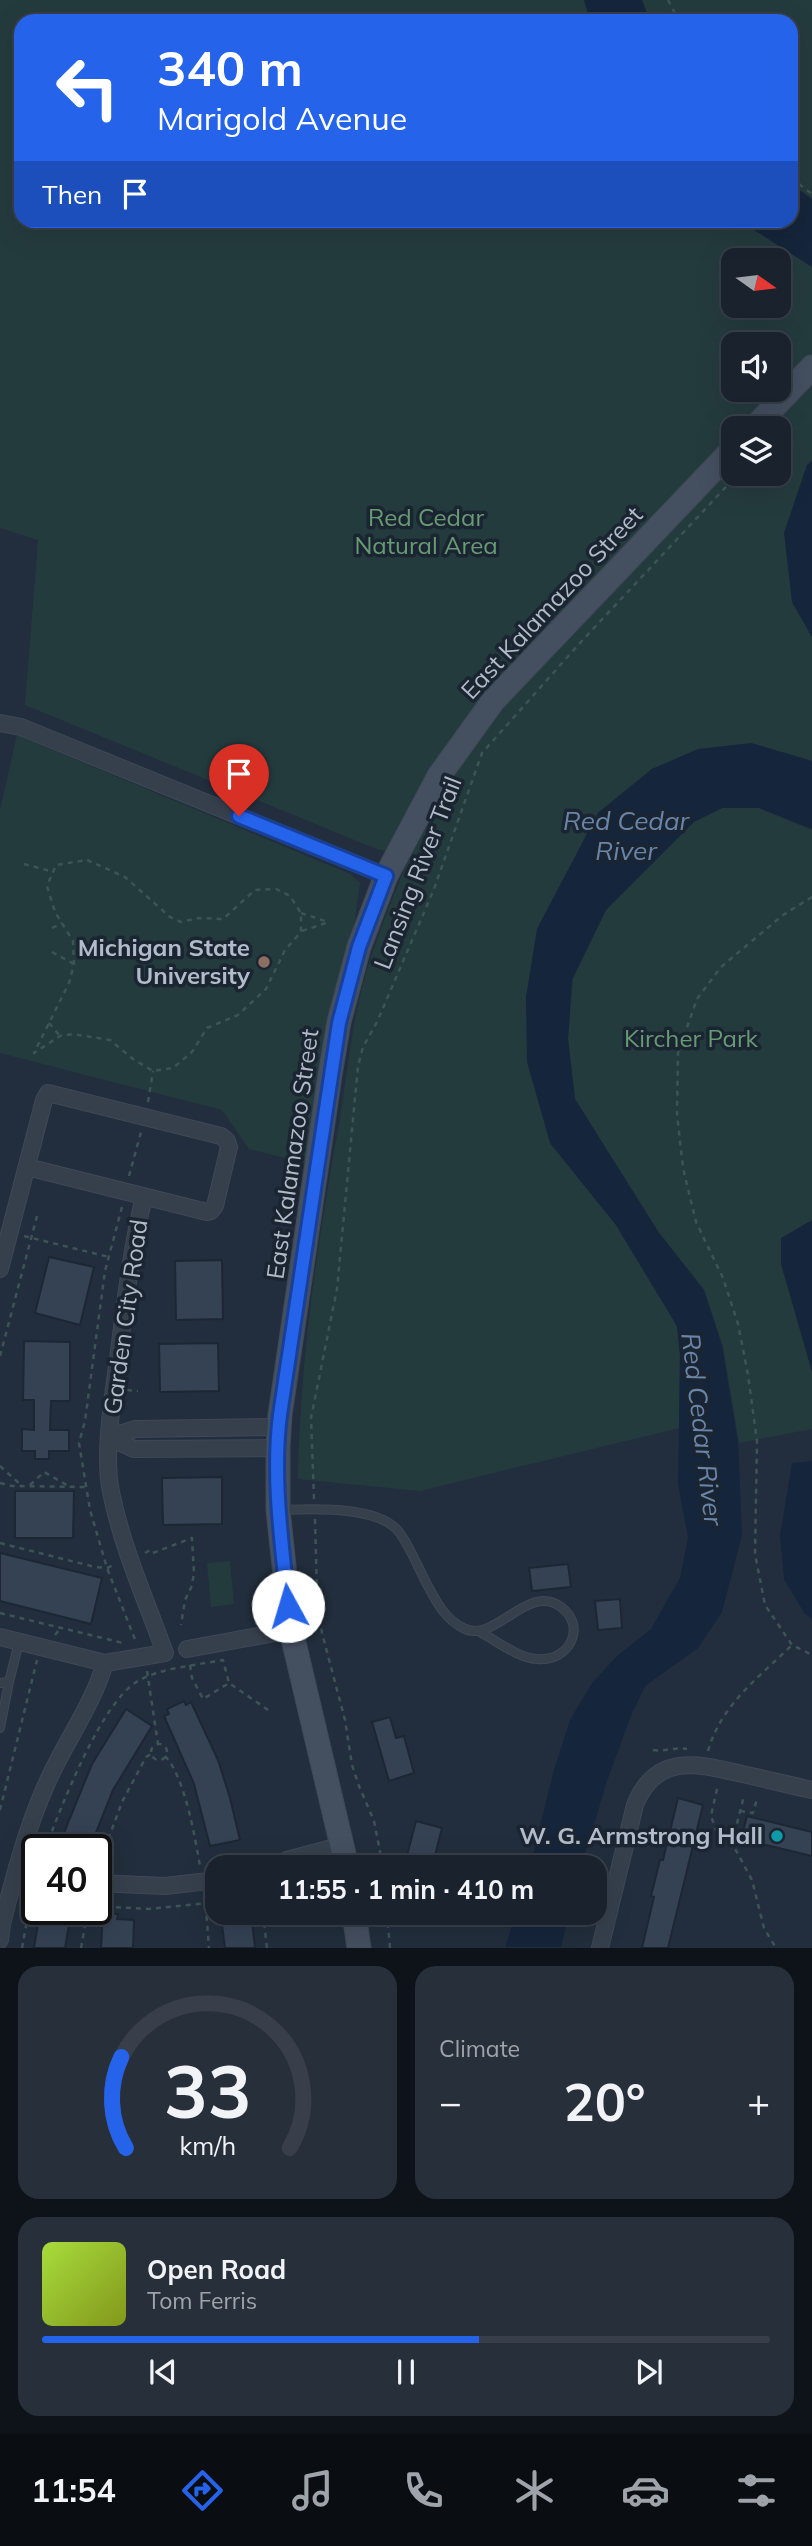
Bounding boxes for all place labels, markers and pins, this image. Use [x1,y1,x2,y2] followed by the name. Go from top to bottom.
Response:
[209,744,269,816] pin
[78,932,251,990] place label: Michigan State University
[256,954,272,970] marker: Michigan State University
[519,1820,763,1850] place label: W. G. Armstrong Hall
[769,1828,785,1844] marker: W. G. Armstrong Hall

